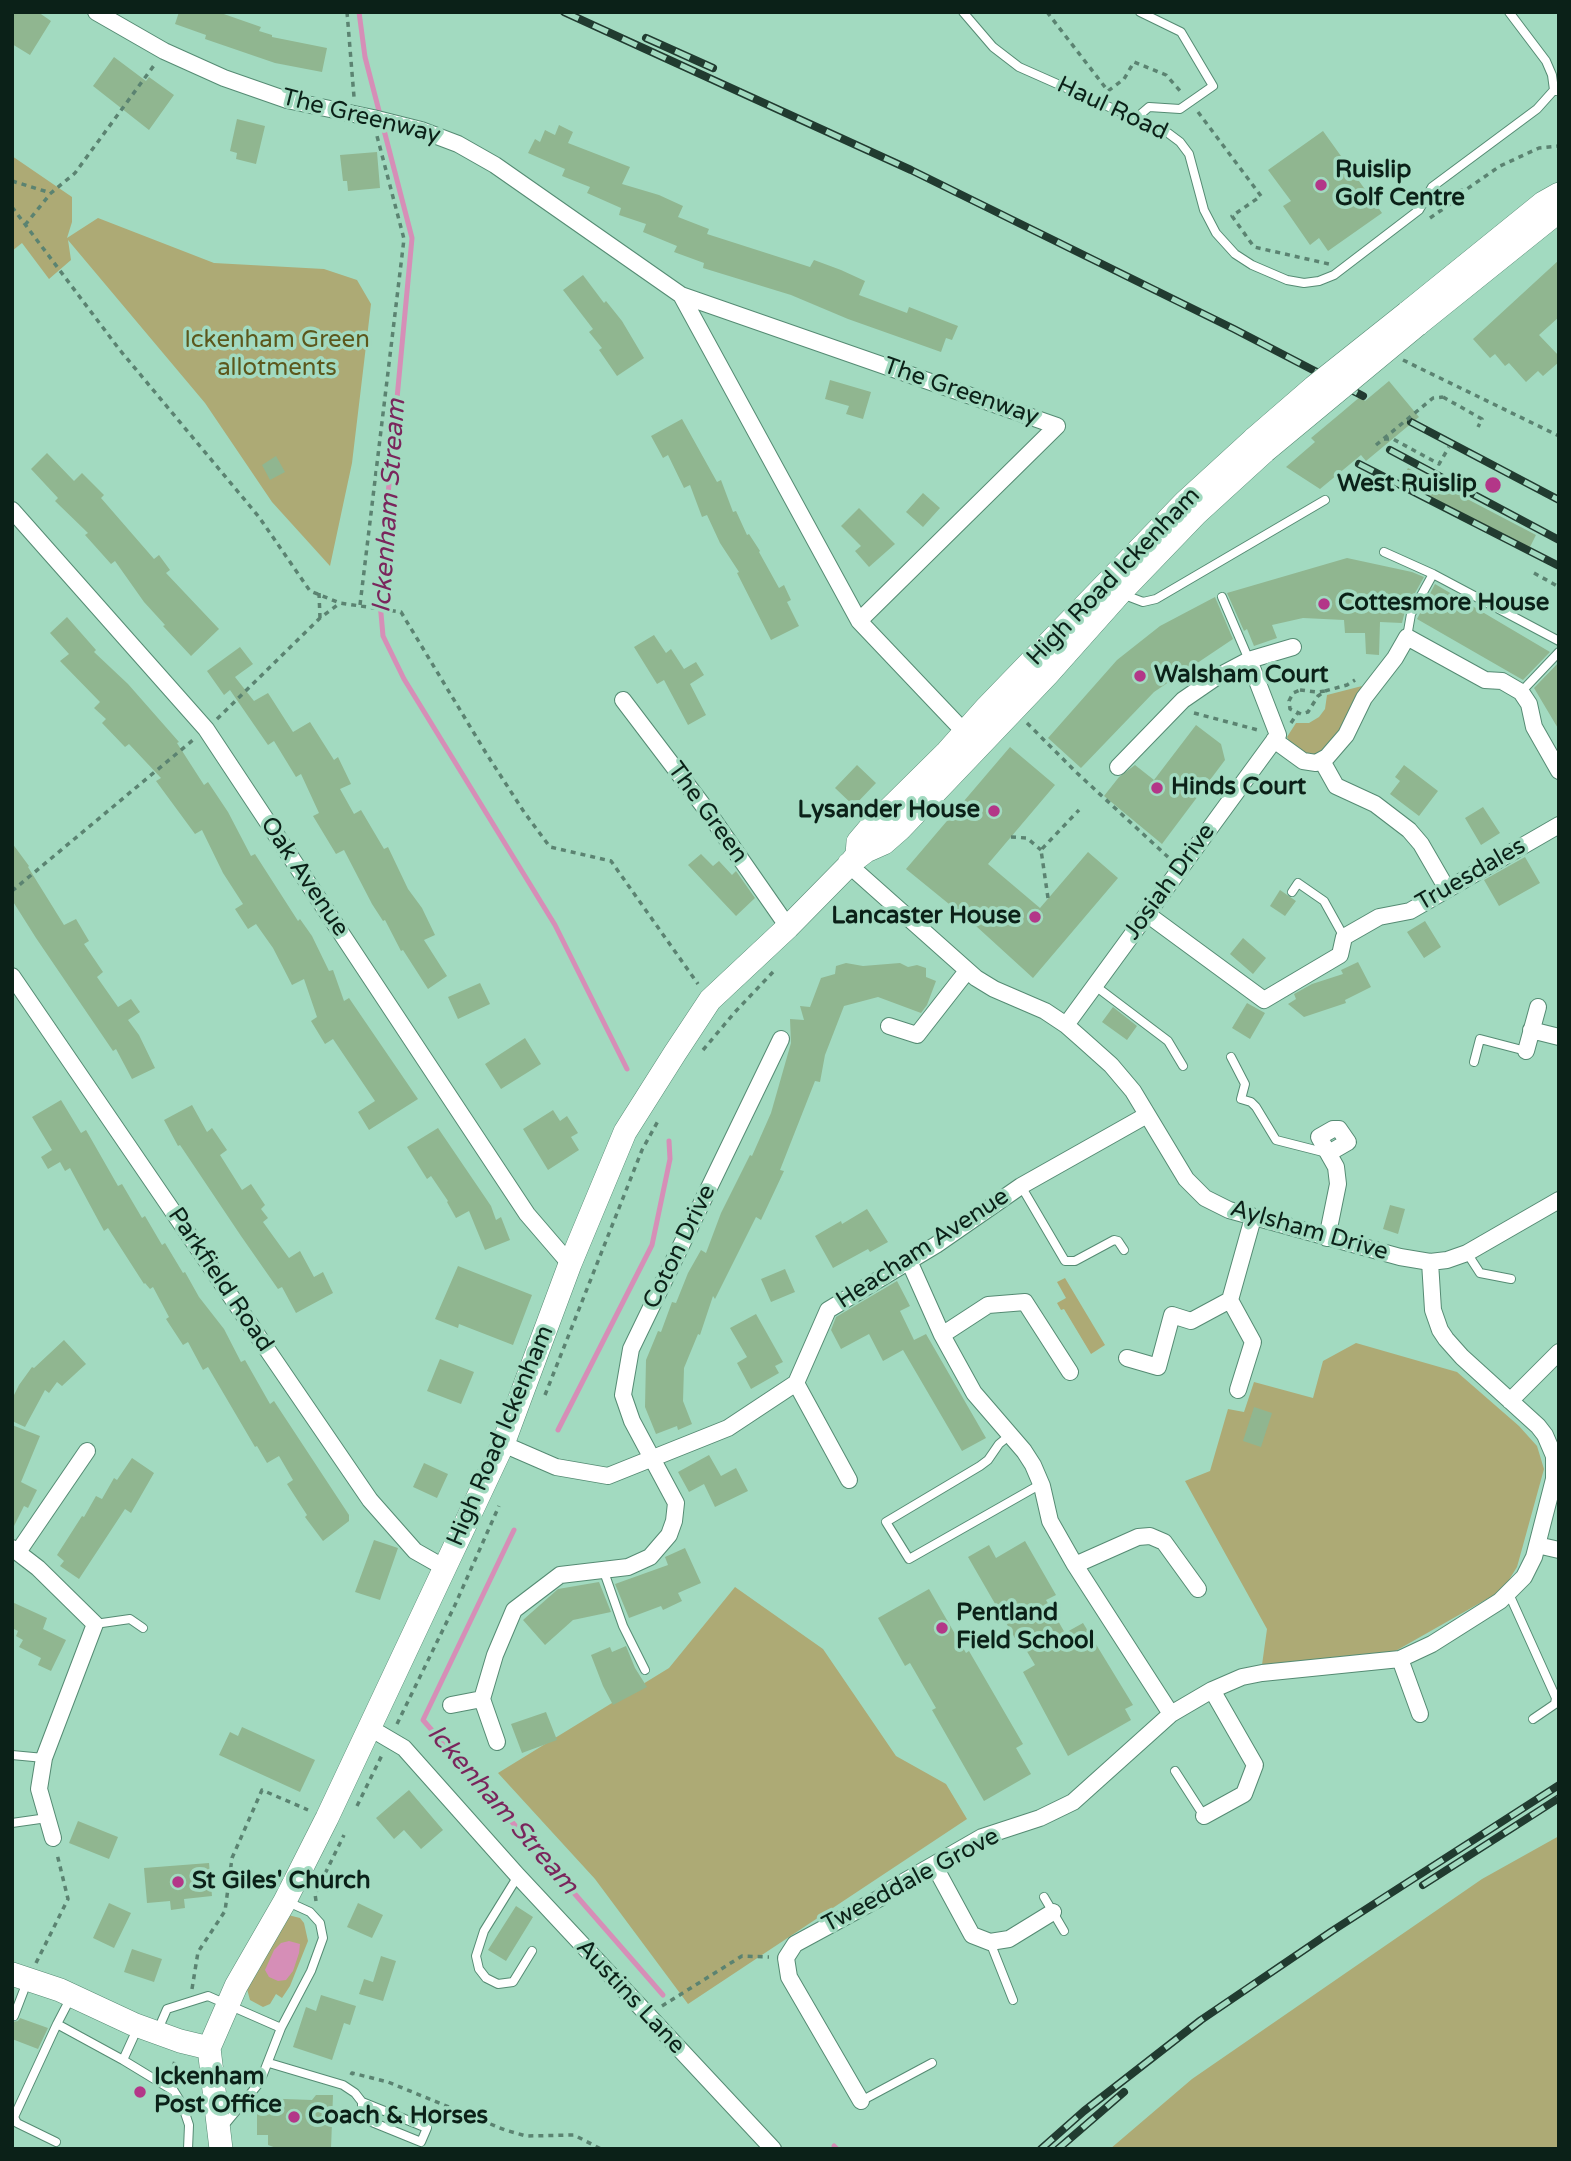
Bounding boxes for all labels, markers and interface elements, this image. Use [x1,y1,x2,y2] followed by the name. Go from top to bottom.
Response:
[1052,71,1172,147] street label: Haul Road
[279,83,443,151] street label: The Greenway
[1335,157,1465,213] place label: Ruislip Golf Centre
[1313,177,1329,193] marker: Ruislip Golf Centre
[184,327,370,383] park label: Ickenham Green allotments
[879,352,1043,432] street label: The Greenway
[367,398,413,614] water label: Ickenham Stream
[1337,471,1477,499] place label: West Ruislip
[1483,475,1503,495] marker: West Ruislip
[1021,482,1207,672] street label: High Road Ickenham
[1338,590,1549,618] place label: Cottesmore House
[1316,596,1332,612] marker: Cottesmore House
[1154,662,1329,690] place label: Walsham Court
[1132,668,1148,684] marker: Walsham Court
[661,757,753,869] street label: The Green
[1171,774,1306,802] place label: Hinds Court
[1149,780,1165,796] marker: Hinds Court
[797,797,980,825] place label: Lysander House
[986,803,1002,819] marker: Lysander House
[253,812,355,942] street label: Oak Avenue
[1118,818,1222,946] street label: Josiah Drive
[1411,832,1531,918] street label: Truesdales
[831,903,1021,931] place label: Lancaster House
[1027,909,1043,925] marker: Lancaster House
[638,1180,722,1314] street label: Coton Drive
[831,1182,1015,1316] street label: Heacham Avenue
[1227,1195,1391,1267] street label: Aylsham Drive
[161,1202,279,1358] street label: Parkfield Road
[441,1321,561,1551] street label: High Road Ickenham
[956,1600,1095,1656] place label: Pentland Field School
[934,1620,950,1636] marker: Pentland Field School
[420,1719,584,1901] water label: Ickenham Stream
[818,1822,1004,1940] street label: Tweeddale Grove
[192,1868,371,1896] place label: St Giles' Church
[170,1874,186,1890] marker: St Giles' Church
[569,1934,691,2060] street label: Austins Lane
[154,2064,282,2120] place label: Ickenham Post Office
[132,2084,148,2100] marker: Ickenham Post Office
[308,2103,488,2131] place label: Coach & Horses
[286,2109,302,2125] marker: Coach & Horses

